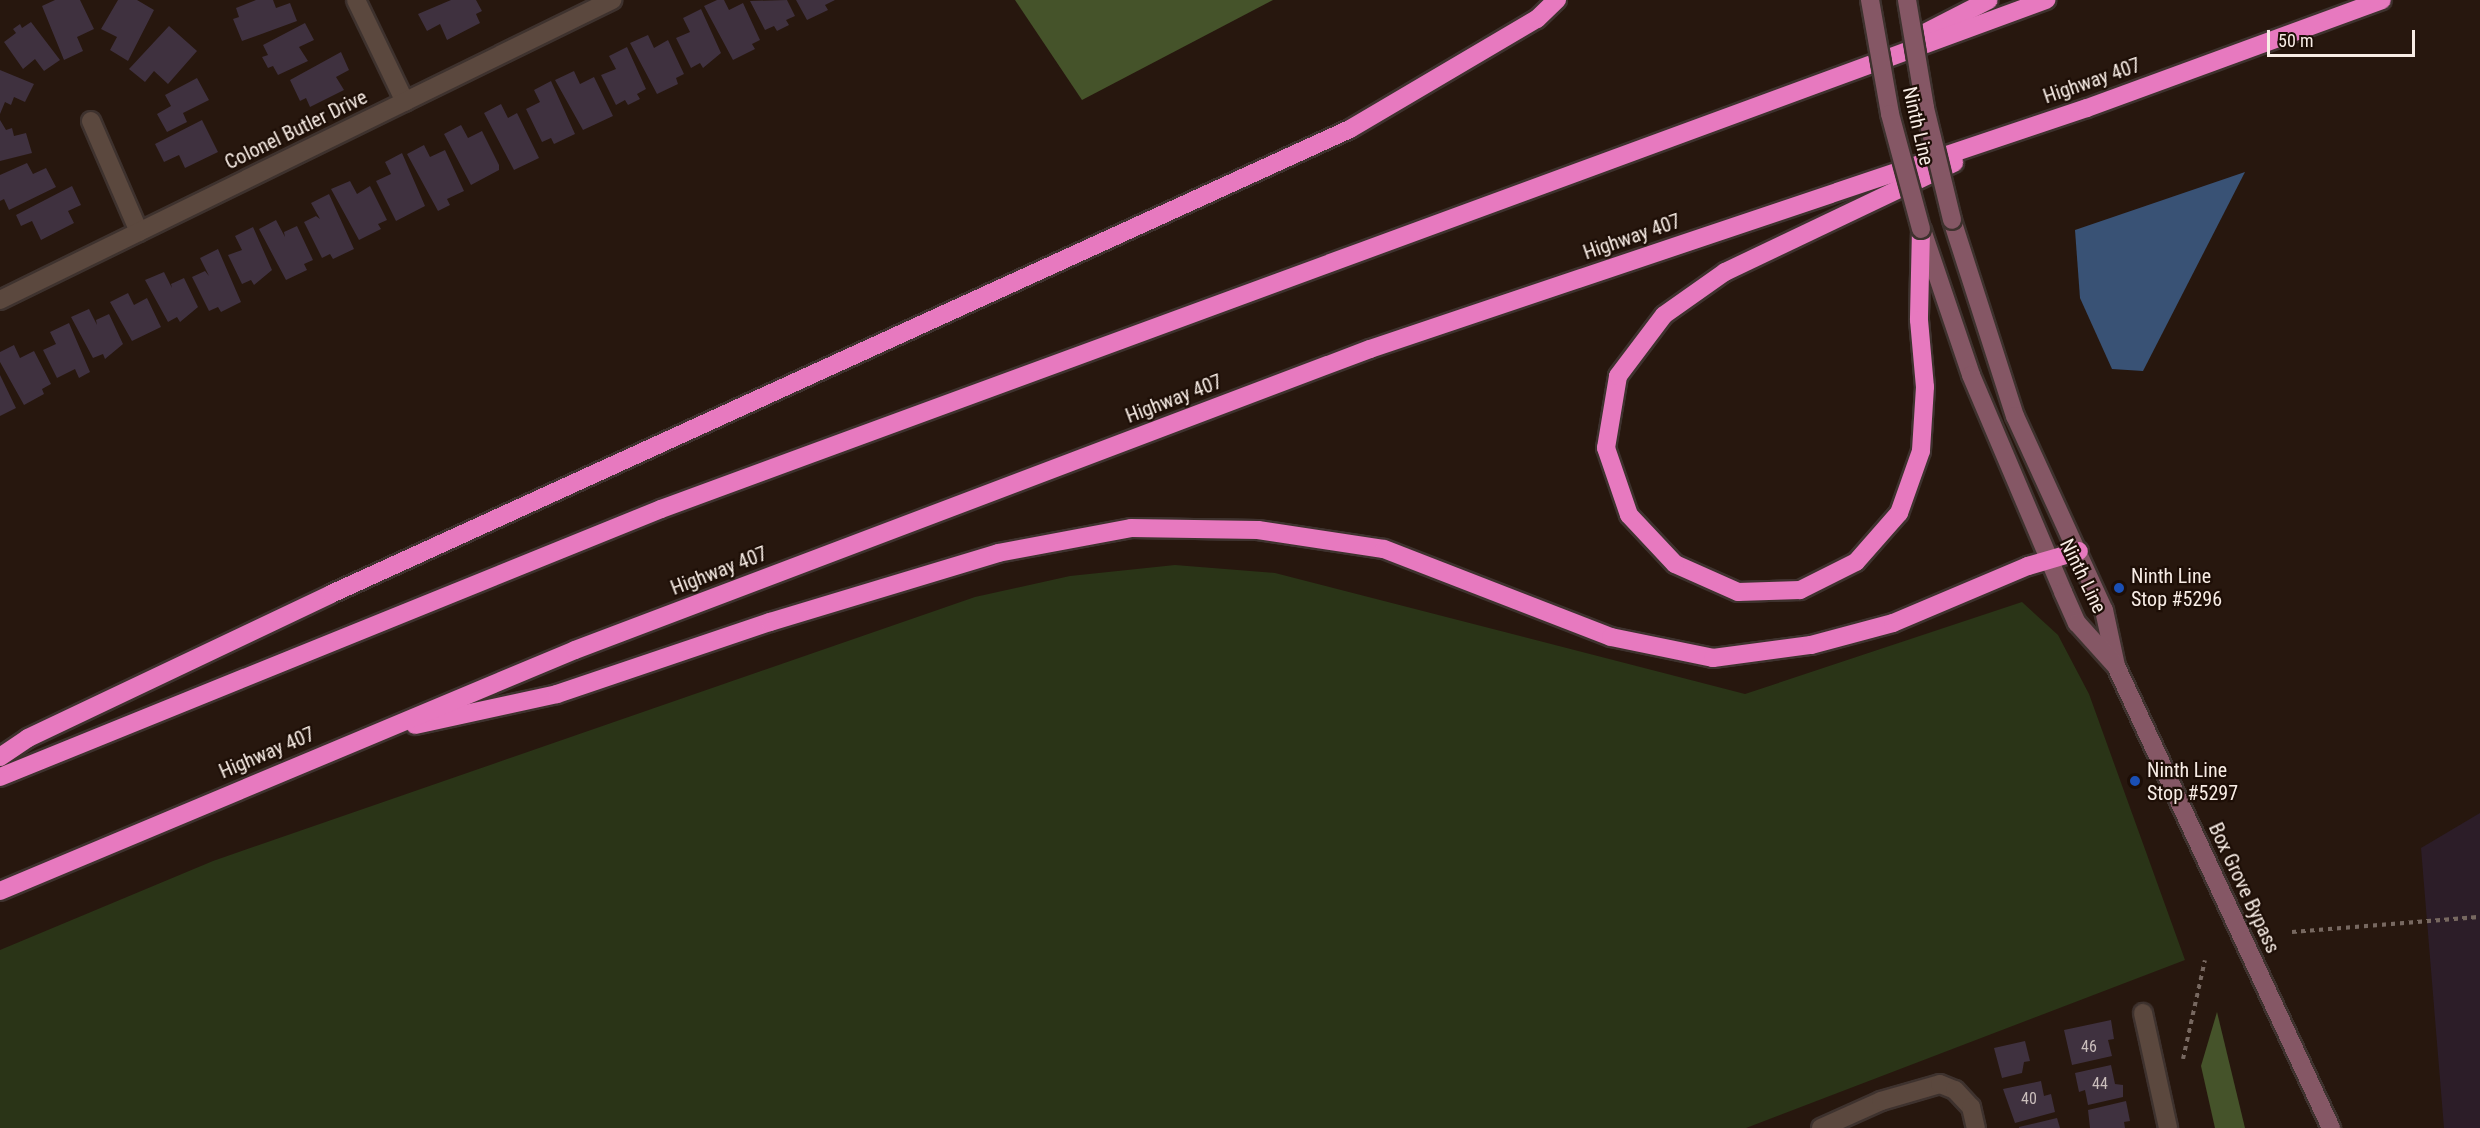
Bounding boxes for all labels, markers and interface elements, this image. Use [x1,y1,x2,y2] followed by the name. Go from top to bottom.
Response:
[2270,18,2418,56] scale bar
[2278,30,2313,51] text: 50 m
[2040,53,2144,109] street label: Highway 407
[1897,84,1939,168] street label: Ninth Line
[221,85,371,175] street label: Colonel Butler Drive
[1580,209,1684,265] street label: Highway 407
[1122,370,1226,428] street label: Highway 407
[2055,535,2111,617] street label: Ninth Line
[667,542,771,600] street label: Highway 407
[2131,564,2222,611] place label: Ninth Line Stop #5296
[2112,581,2126,595] marker: Ninth Line Stop #5296
[216,722,318,784] street label: Highway 407
[2147,758,2238,805] place label: Ninth Line Stop #5297
[2128,774,2142,788] marker: Ninth Line Stop #5297
[2203,819,2285,957] street label: Box Grove Bypass
[2081,1037,2097,1057] house number: 46
[2092,1074,2108,1094] house number: 44
[2021,1089,2037,1109] house number: 40

